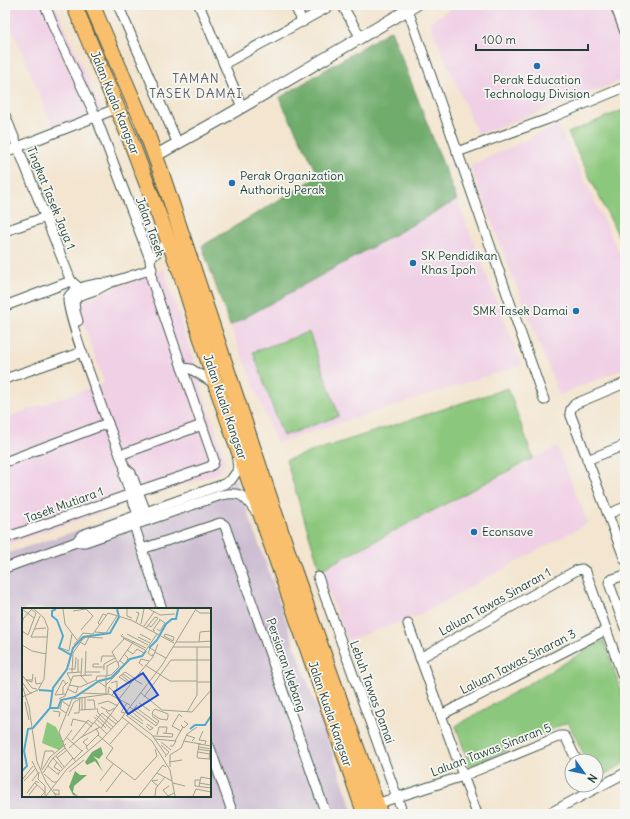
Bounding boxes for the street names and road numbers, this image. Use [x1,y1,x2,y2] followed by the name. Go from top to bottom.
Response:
[88,49,143,157] street label: Jalan Kuala Kangsar
[24,144,79,252] street label: Tingkat Tasek Jaya 1
[133,195,168,259] street label: Jalan Tasek
[200,352,251,462] street label: Jalan Kuala Kangsar
[22,483,105,526] street label: Tasek Mutiara 1
[436,564,553,639] street label: Laluan Tawas Sinaran 1
[263,616,310,714] street label: Persiaran Klebang
[457,626,578,697] street label: Laluan Tawas Sinaran 3
[347,638,398,745] street label: Lebuh Tawas Damai
[305,659,356,769] street label: Jalan Kuala Kangsar
[428,720,553,779] street label: Laluan Tawas Sinaran 5

